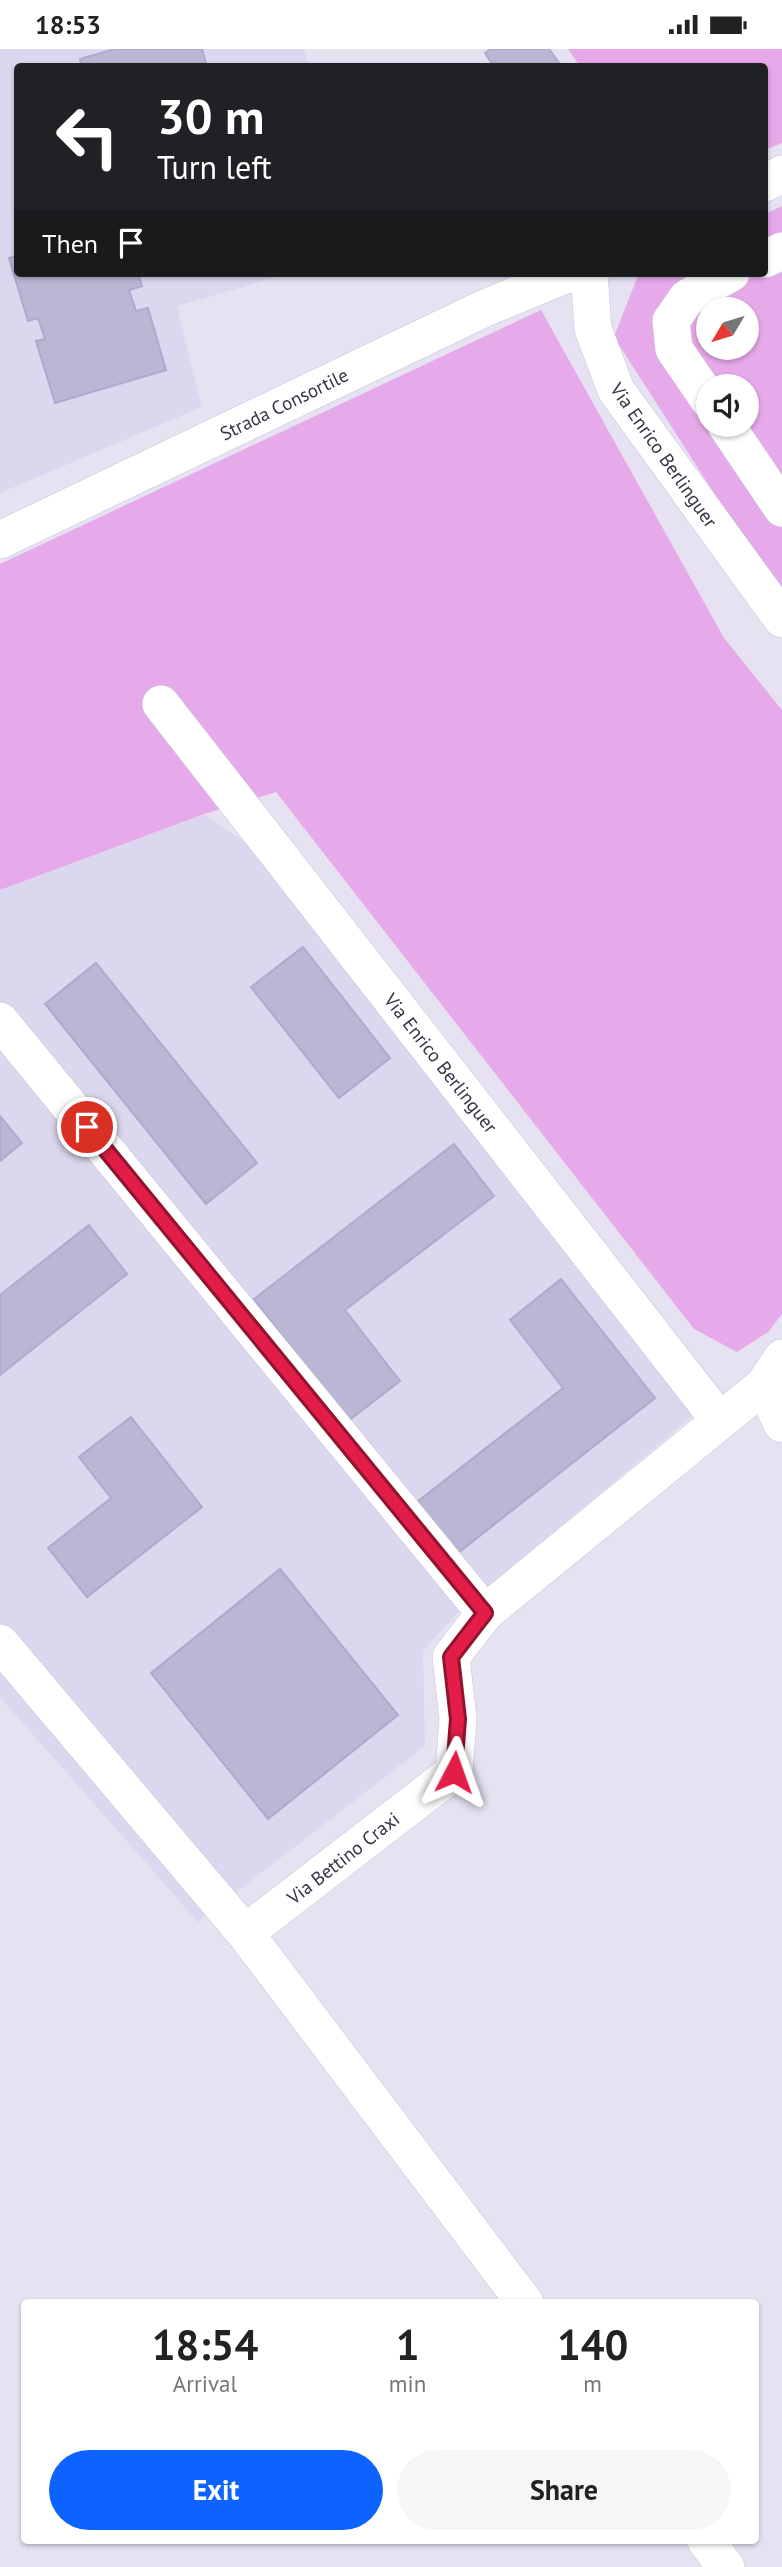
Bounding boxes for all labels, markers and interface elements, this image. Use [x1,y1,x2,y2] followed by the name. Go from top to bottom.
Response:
[35,8,101,41] text: 18:53
[157,84,264,148] text: 30 m
[42,91,133,182] icon: left
[157,146,272,188] text: Turn left
[112,224,150,262] icon: arrive
[42,227,98,260] text: Then
[696,297,760,361] north arrow
[696,297,759,437] map controls
[216,363,352,445] street label: Strada Consortile
[696,374,759,437] button: sound
[605,377,723,532] street label: Via Enrico Berlinguer
[378,988,503,1138] street label: Via Enrico Berlinguer
[57,1097,117,1157] pin
[68,1108,106,1146] icon: arrive
[417,1735,491,1809] position arrow
[281,1807,404,1910] street label: Via Bettino Craxi
[152,2317,258,2372] text: 18:54
[396,2317,419,2372] text: 1
[557,2317,628,2372] text: 140
[173,2369,237,2398] text: Arrival
[389,2369,426,2398] text: min
[583,2369,602,2398] text: m
[49,2450,383,2530] button: Exit
[397,2450,731,2530] button: Share

